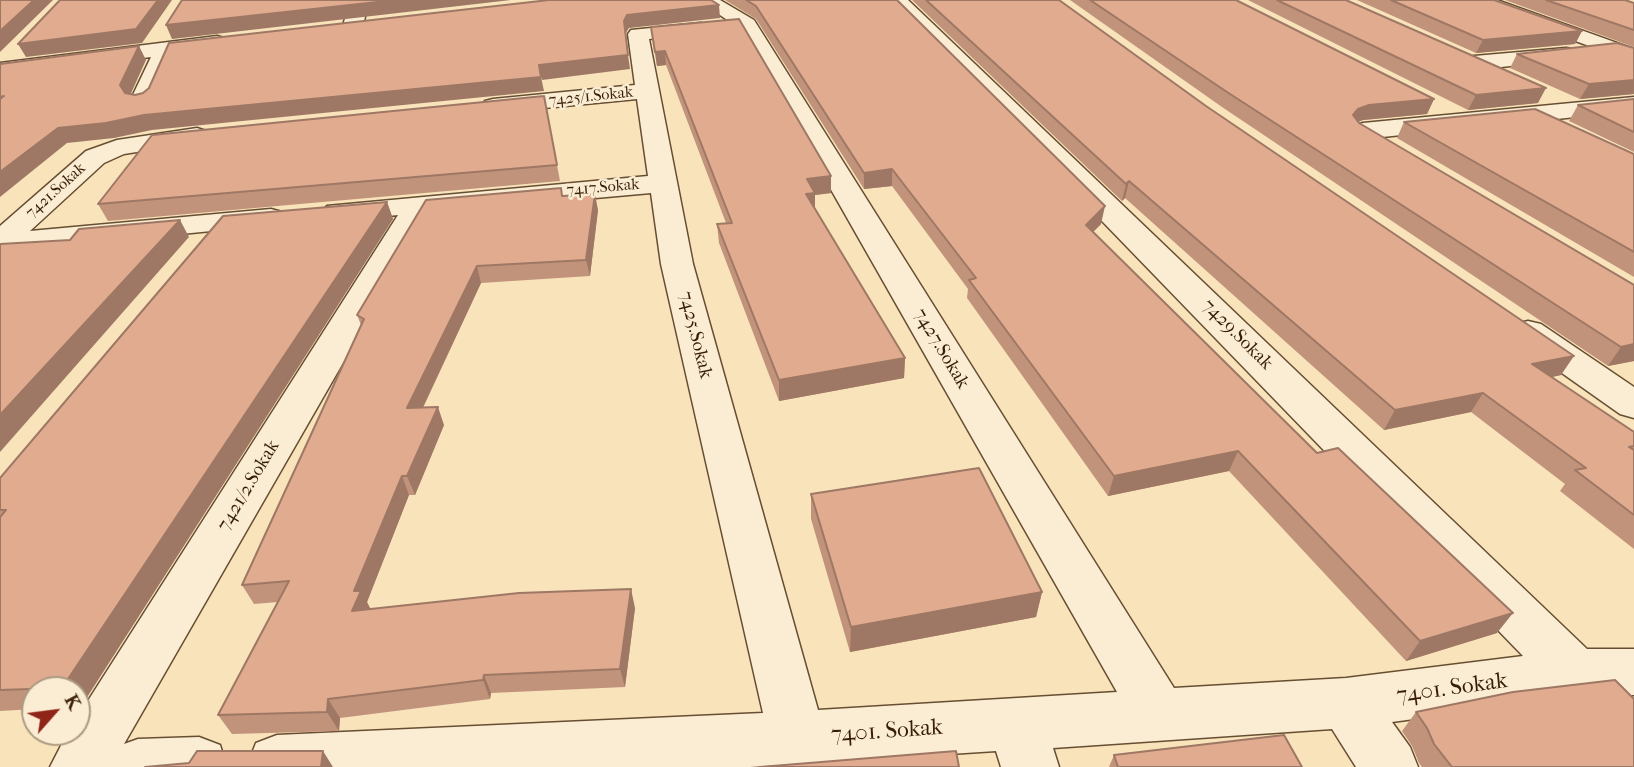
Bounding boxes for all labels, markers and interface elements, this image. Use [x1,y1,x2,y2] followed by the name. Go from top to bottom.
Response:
[548,83,634,111] street label: 7425/1.Sokak
[22,159,90,223] street label: 7421.Sokak
[566,175,640,201] street label: 7417.Sokak
[673,289,717,381] street label: 7425.Sokak
[1197,295,1277,375] street label: 7429.Sokak
[908,305,974,393] street label: 7427.Sokak
[213,436,285,536] street label: 7421/2.Sokak
[1395,668,1509,710] street label: 7401. Sokak
[21,676,91,746] north arrow
[60,691,86,713] text: K
[830,714,944,750] street label: 7401. Sokak

